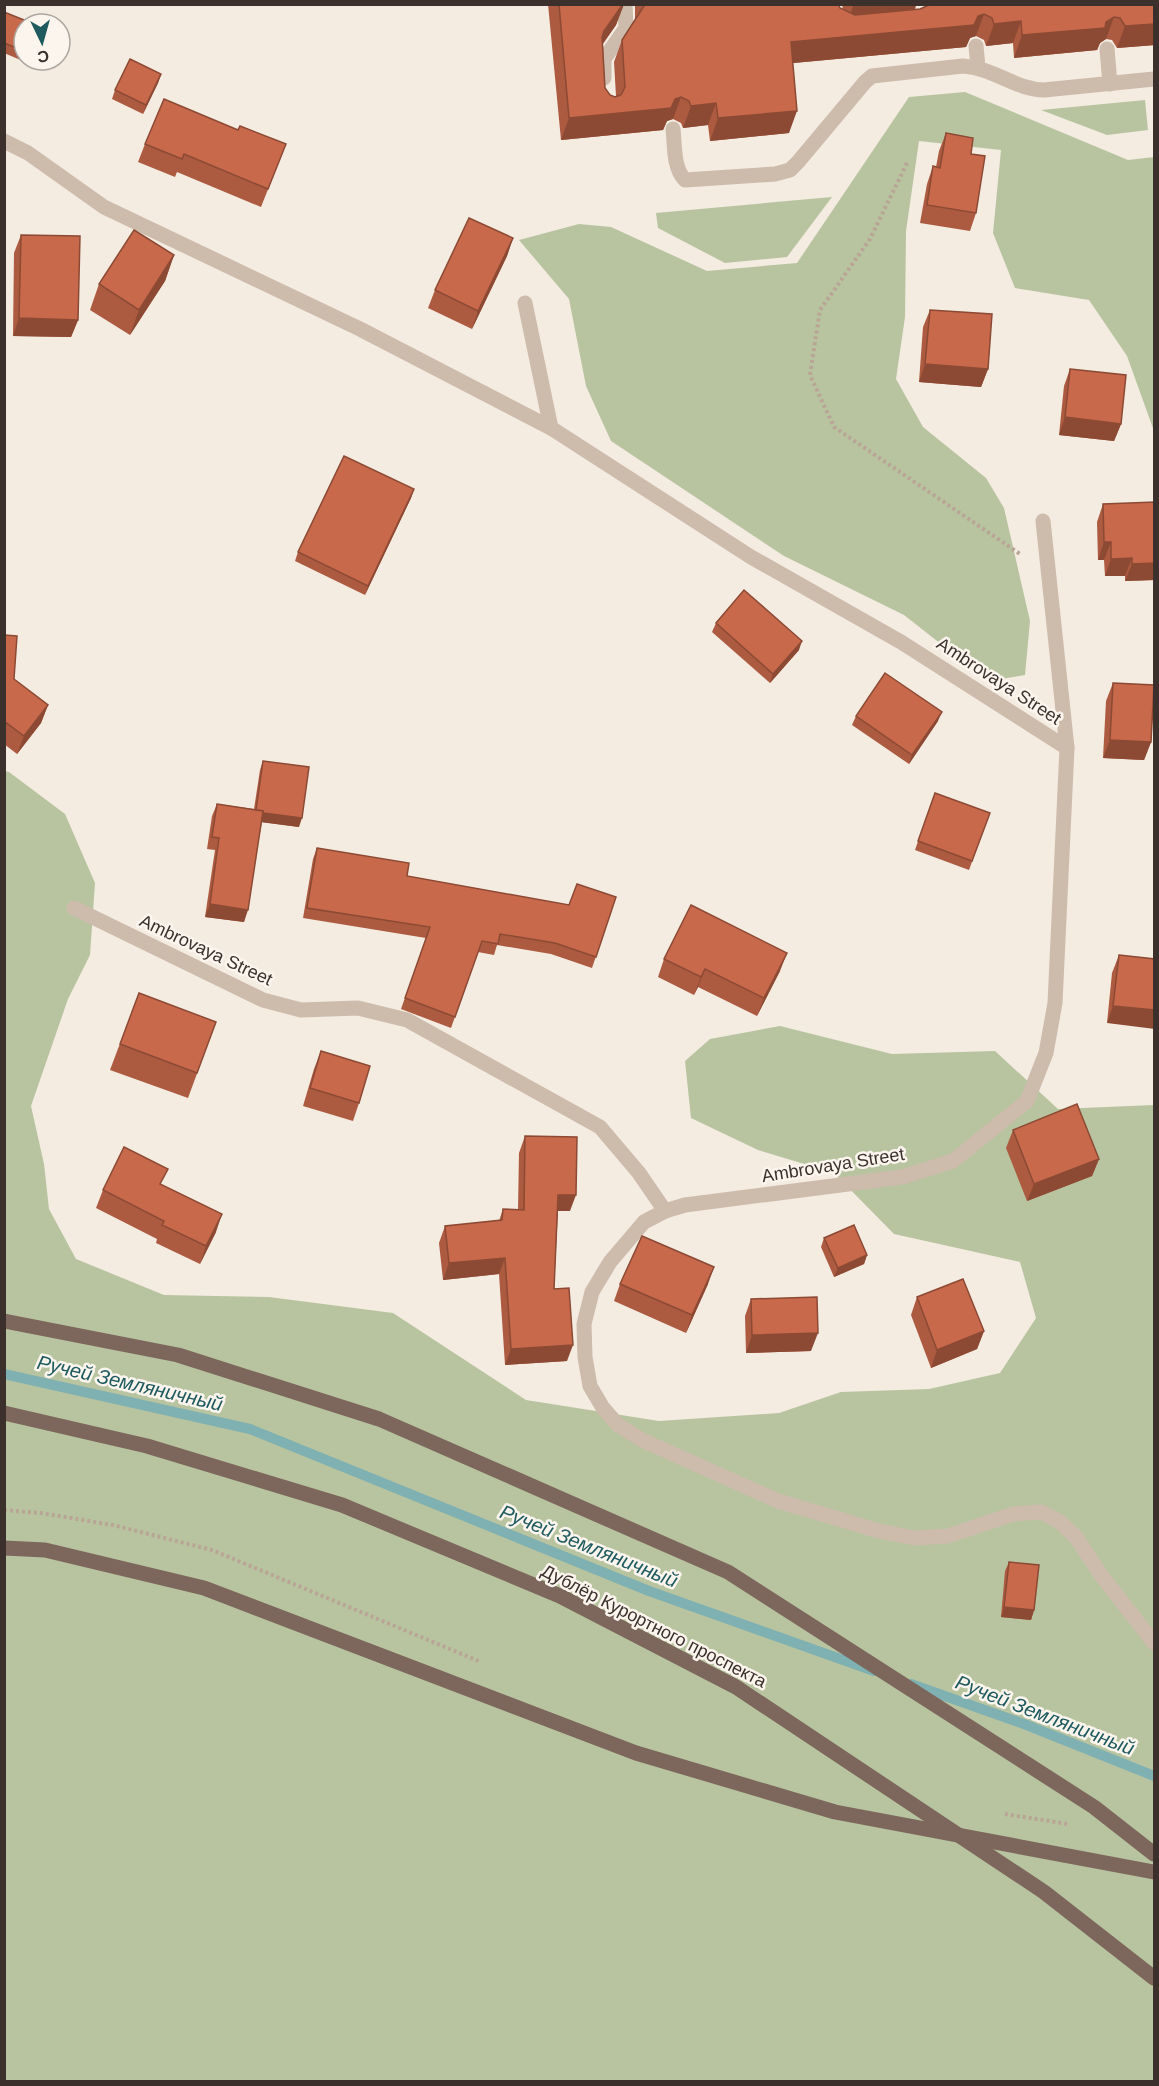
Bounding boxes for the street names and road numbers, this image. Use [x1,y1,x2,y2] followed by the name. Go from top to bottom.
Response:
[933,633,1065,729] street label: Ambrovaya Street
[136,910,276,990] street label: Ambrovaya Street
[760,1144,906,1186] street label: Ambrovaya Street
[538,1560,771,1692] street label: Дублёр Курортного проспекта

